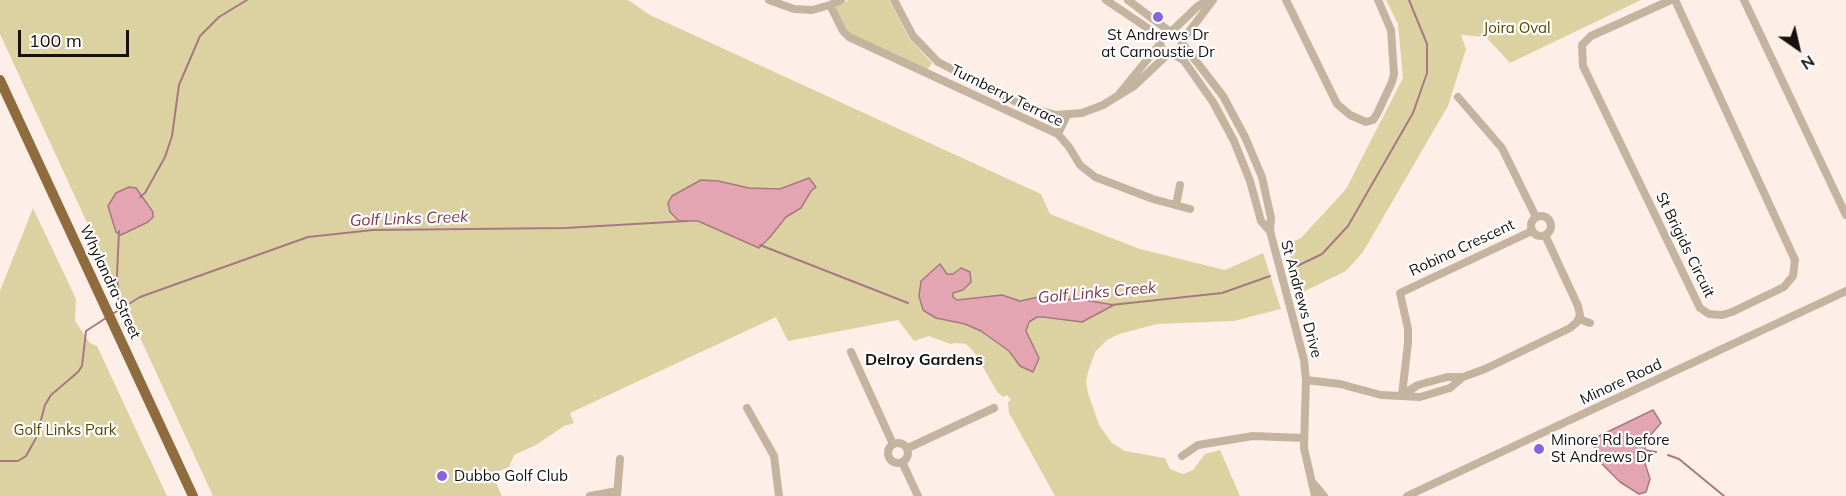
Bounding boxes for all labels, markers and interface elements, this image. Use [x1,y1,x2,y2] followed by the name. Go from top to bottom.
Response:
[1151,10,1165,24] marker: St Andrews Dr at Carnoustie Dr
[21,18,132,56] scale bar
[1768,18,1828,78] north arrow
[1483,19,1551,37] park label: Joira Oval
[1101,26,1215,61] place label: St Andrews Dr at Carnoustie Dr
[29,29,82,52] text: 100 m
[1797,51,1819,75] text: N
[948,61,1066,131] street label: Turnberry Terrace
[1652,189,1718,301] street label: St Brigids Circuit
[349,207,469,231] water label: Golf Links Creek
[1407,216,1517,280] street label: Robina Crescent
[76,222,144,342] street label: Whylandra Street
[1277,238,1325,360] street label: St Andrews Drive
[1037,278,1157,308] water label: Golf Links Creek
[865,350,983,370] district label: Delroy Gardens
[1577,355,1665,409] street label: Minore Road
[13,421,117,439] park label: Golf Links Park
[1551,431,1669,466] place label: Minore Rd before St Andrews Dr
[1532,442,1546,456] marker: Minore Rd before St Andrews Dr
[454,467,568,485] place label: Dubbo Golf Club
[435,469,449,483] marker: Dubbo Golf Club

